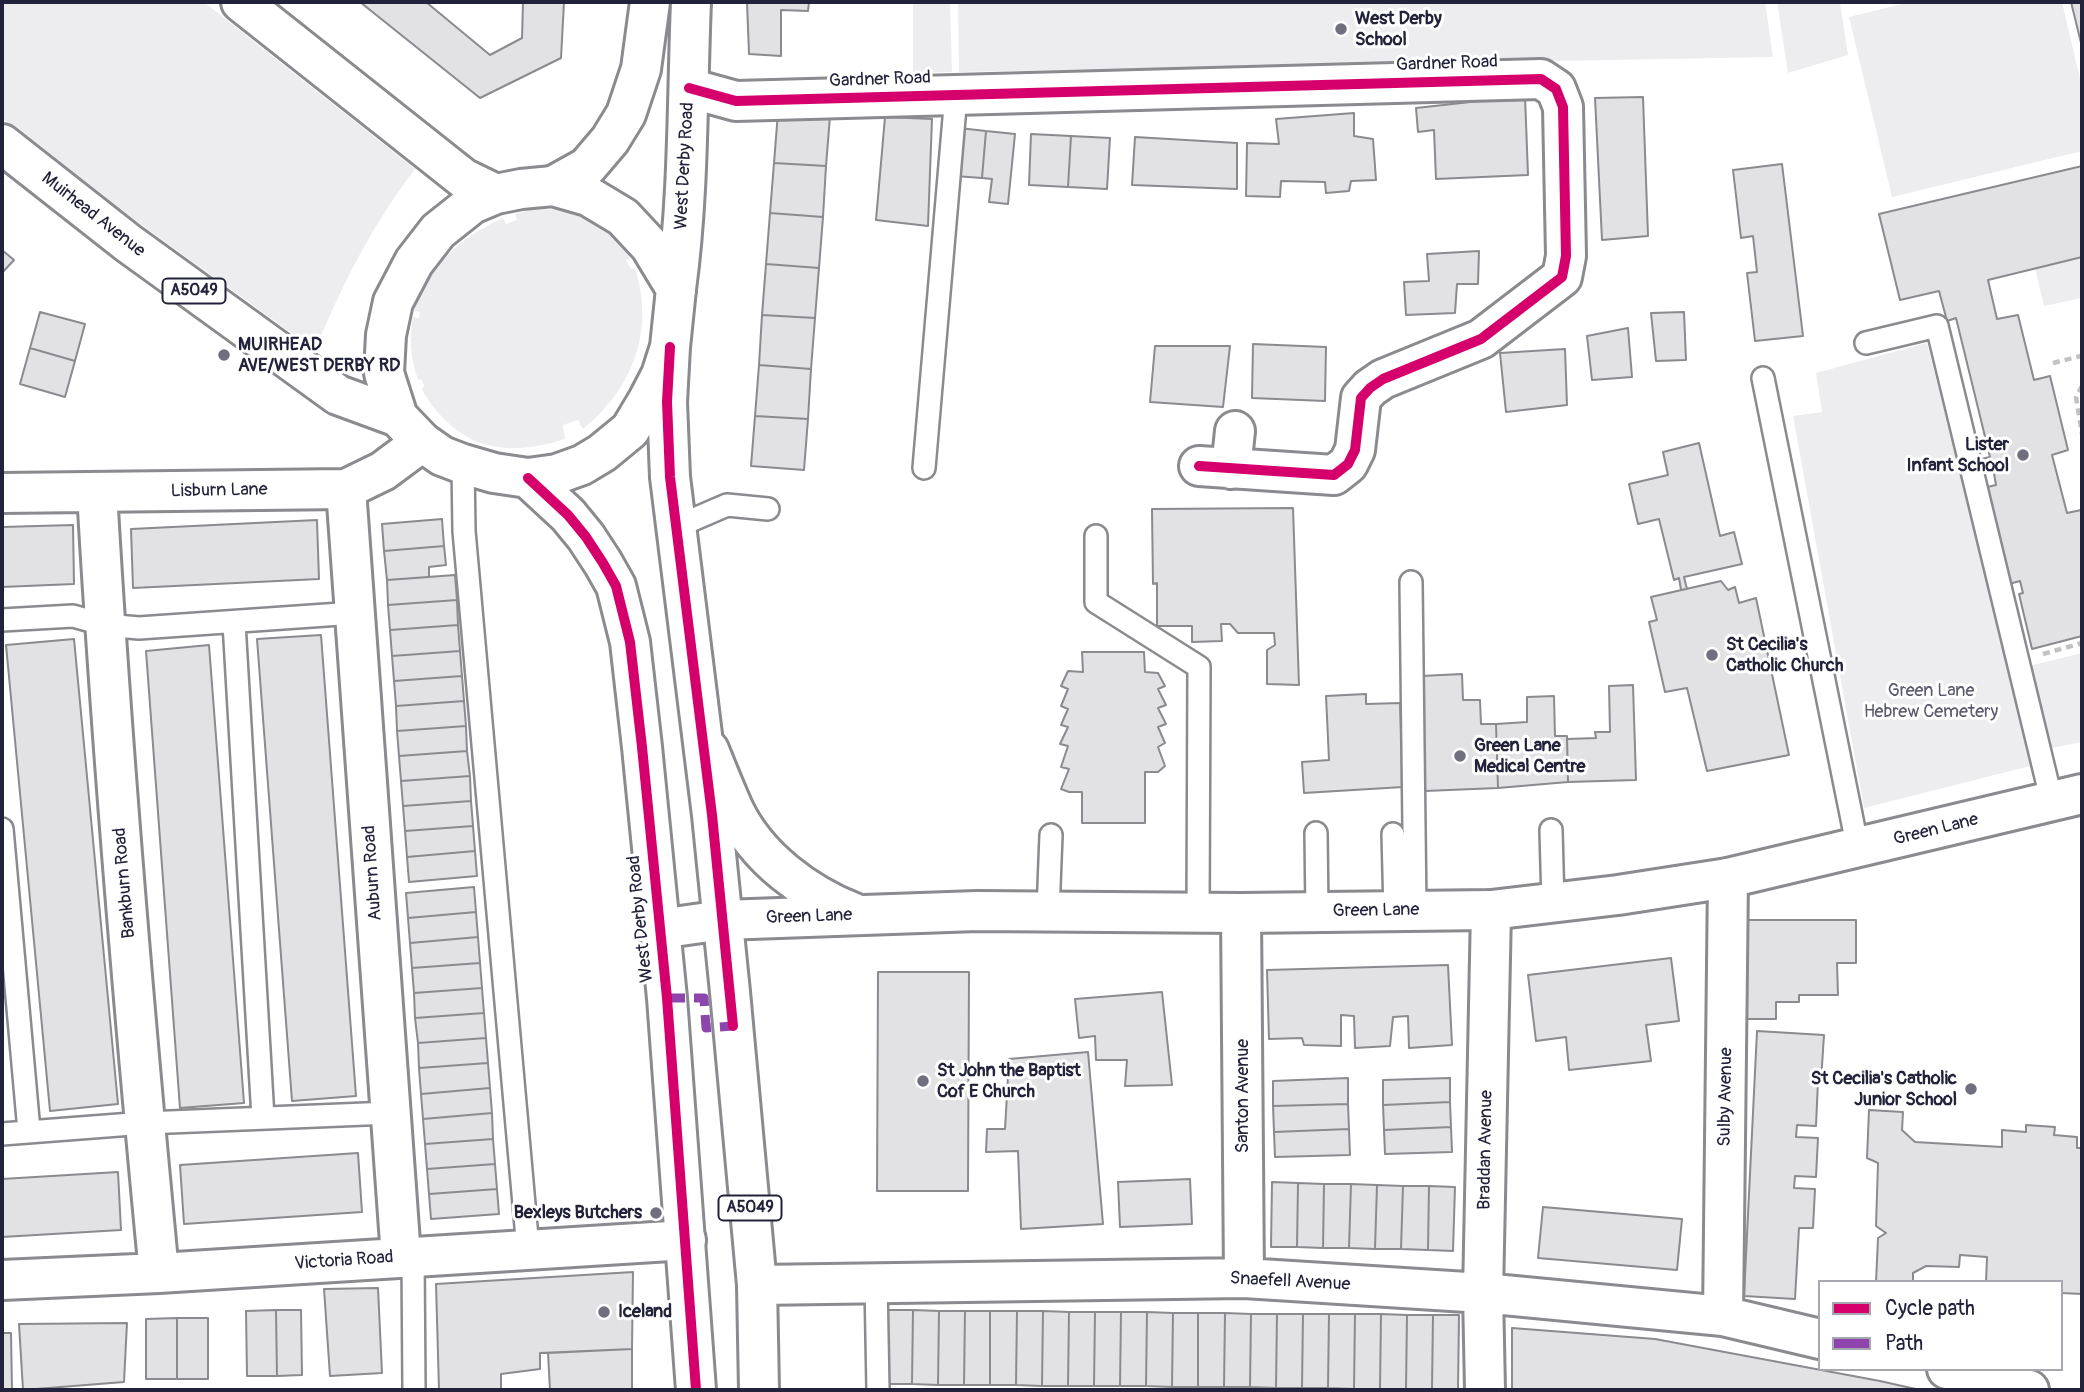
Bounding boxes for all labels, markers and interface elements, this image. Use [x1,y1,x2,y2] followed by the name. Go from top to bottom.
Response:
[1355,8,1442,50] place label: West Derby School
[1333,21,1349,37] marker: West Derby School
[1396,51,1498,77] street label: Gardner Road
[829,67,931,93] street label: Gardner Road
[671,102,699,230] street label: West Derby Road
[37,168,149,262] street label: Muirhead Avenue
[162,278,226,304] road number: A5049
[238,334,400,376] place label: MUIRHEAD AVE/WEST DERBY RD
[216,347,232,363] marker: MUIRHEAD AVE/WEST DERBY RD
[1906,434,2009,476] place label: Lister Infant School
[2015,447,2031,463] marker: Lister Infant School
[170,479,268,503] street label: Lisburn Lane
[1726,634,1843,676] place label: St Cecilia's Catholic Church
[1704,647,1720,663] marker: St Cecilia's Catholic Church
[1864,680,1998,722] park label: Green Lane Hebrew Cemetery
[1474,735,1585,778] place label: Green Lane Medical Centre
[1452,748,1468,764] marker: Green Lane Medical Centre
[1891,809,1981,851] street label: Green Lane
[359,825,387,921] street label: Auburn Road
[109,827,141,939] street label: Bankburn Road
[624,854,658,984] street label: West Derby Road
[1333,899,1419,923] street label: Green Lane
[765,905,853,929] street label: Green Lane
[1232,1039,1254,1153] street label: Santon Avenue
[1714,1047,1738,1147] street label: Sulby Avenue
[937,1060,1081,1102] place label: St John the Baptist Cof E Church
[1811,1068,1957,1110] place label: St Cecilia's Catholic Junior School
[915,1073,931,1089] marker: St John the Baptist Cof E Church
[1963,1081,1979,1097] marker: St Cecilia's Catholic Junior School
[1474,1090,1498,1210] street label: Braddan Avenue
[718,1196,782,1220] road number: A5049
[514,1202,642,1224] place label: Bexleys Butchers
[648,1205,664,1221] marker: Bexleys Butchers
[294,1247,394,1275] street label: Victoria Road
[1229,1268,1351,1296] street label: Snaefell Avenue
[1818,1280,2063,1371] legend
[1885,1295,1975,1322] text: Cycle path
[618,1301,672,1323] place label: Iceland
[596,1304,612,1320] marker: Iceland
[1885,1330,1923,1357] text: Path

